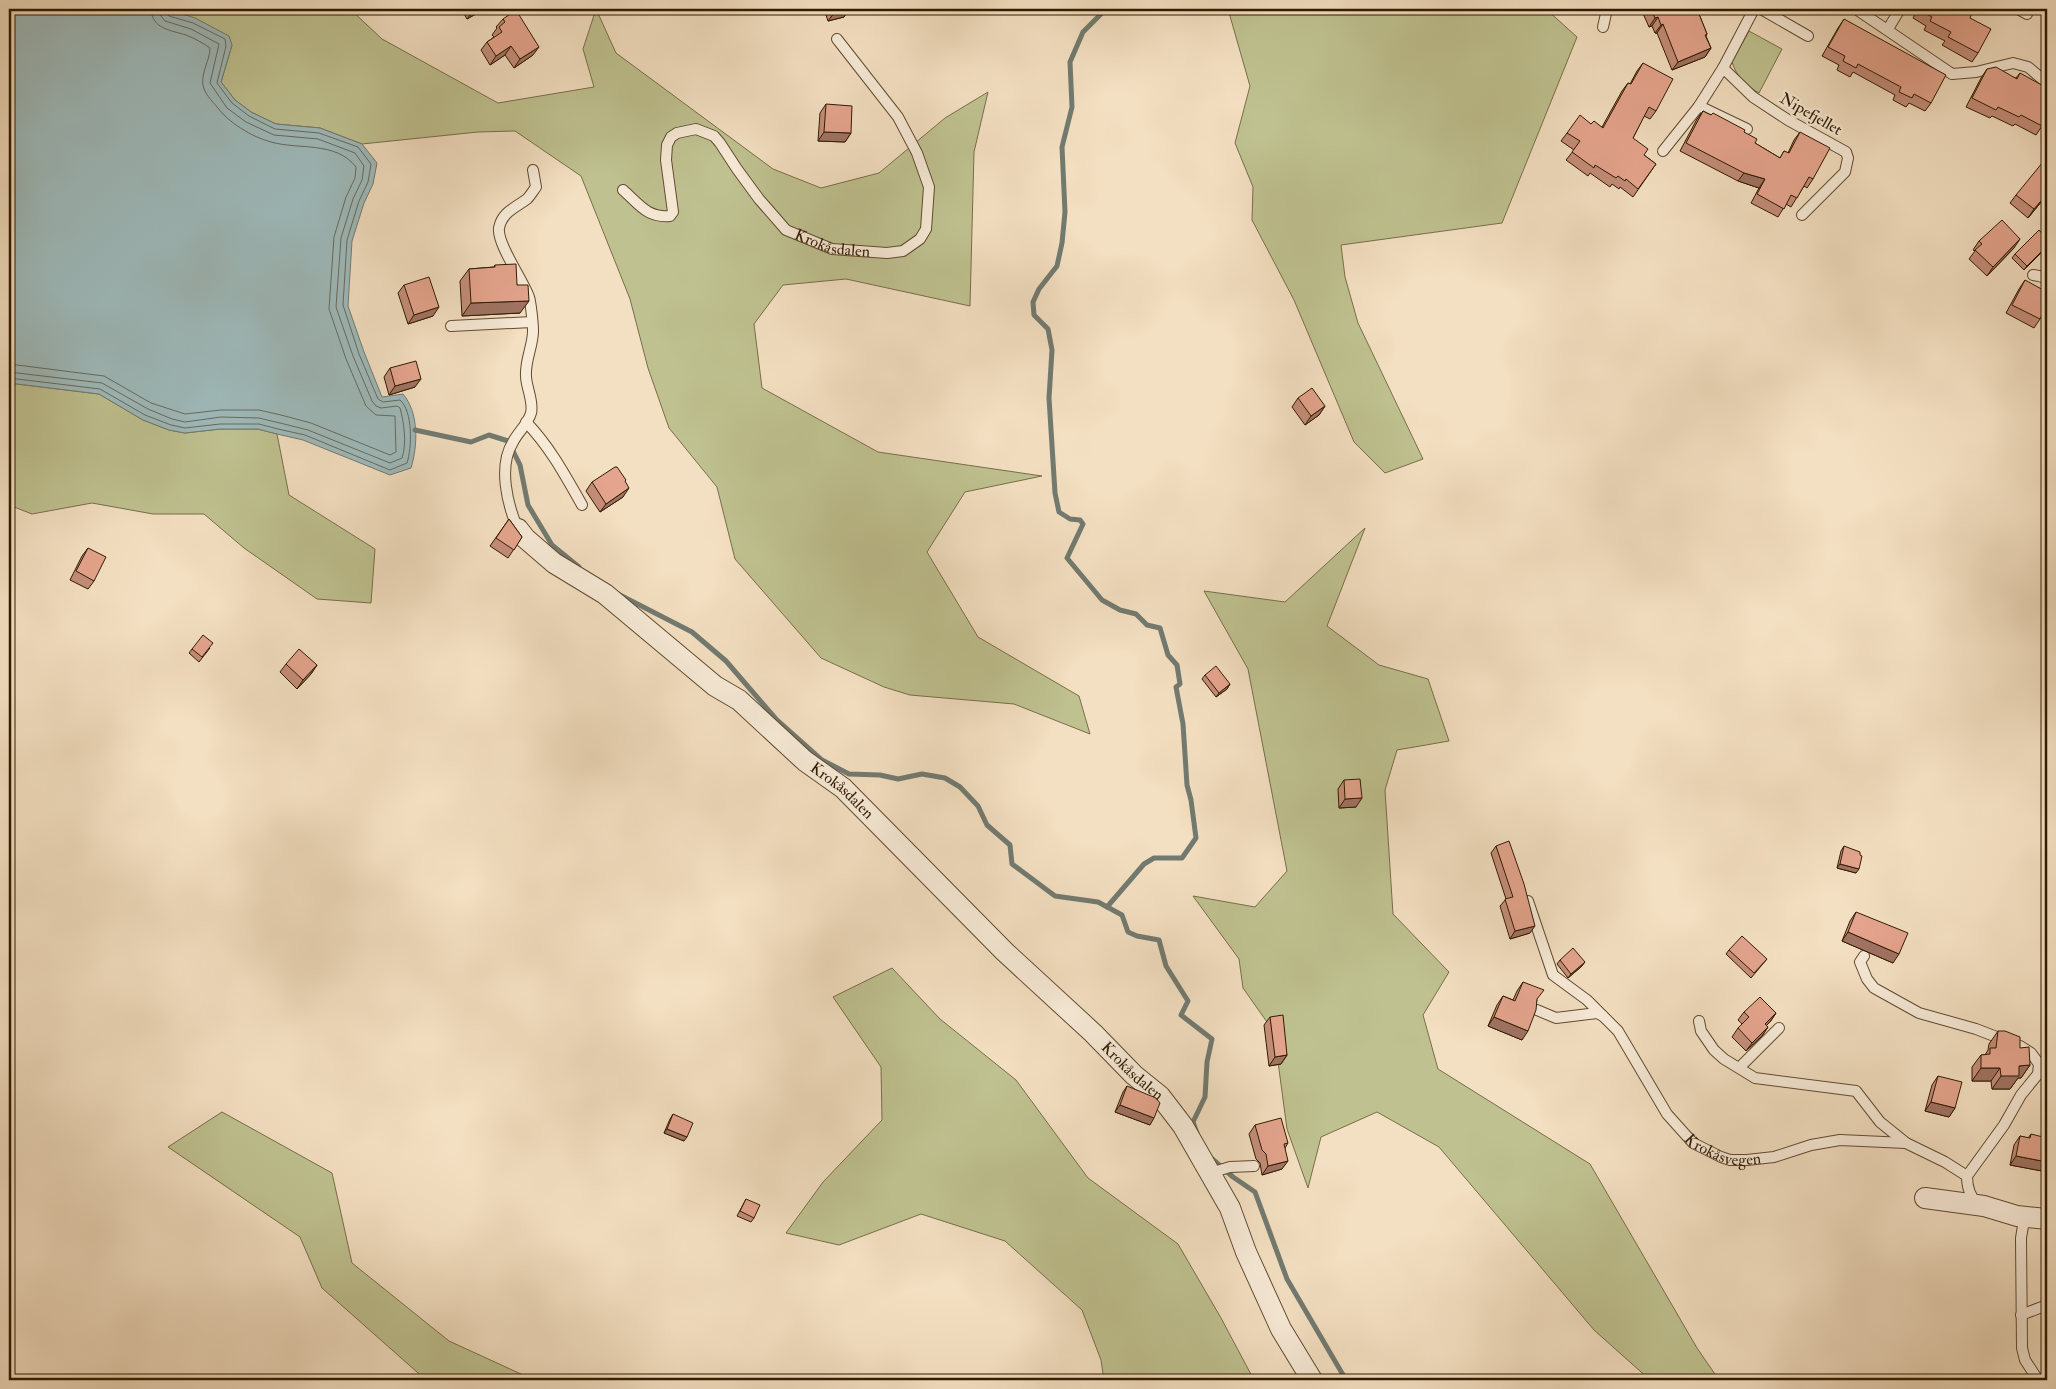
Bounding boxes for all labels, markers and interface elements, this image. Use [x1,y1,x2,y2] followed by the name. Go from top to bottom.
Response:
[1776,88,1846,141] street label: Nipefjellet
[792,225,871,262] street label: Krokåsdalen
[806,758,878,823] street label: Krokåsdalen
[1097,1037,1168,1105] street label: Krokåsdalen
[1680,1130,1762,1170] street label: Krokåsvegen

